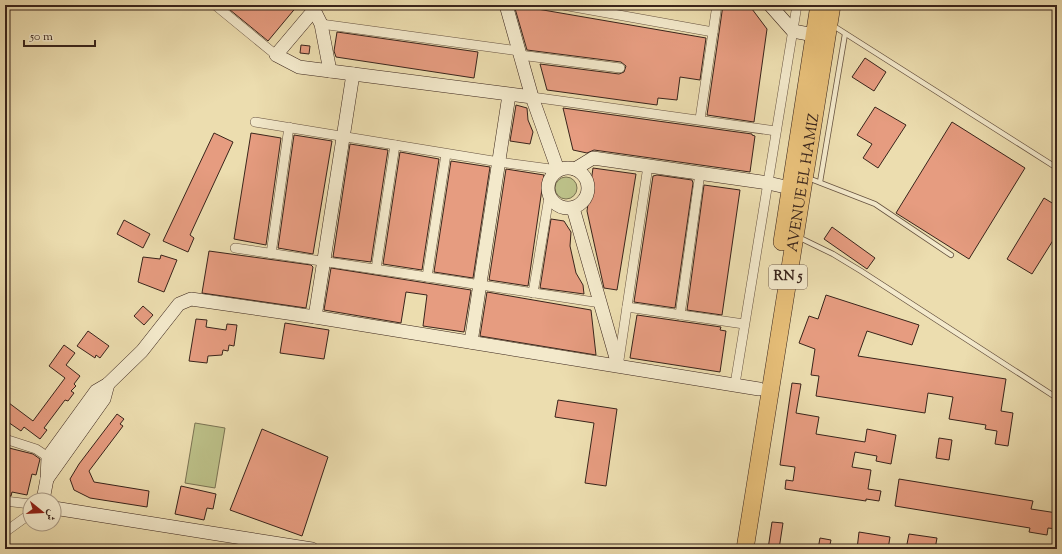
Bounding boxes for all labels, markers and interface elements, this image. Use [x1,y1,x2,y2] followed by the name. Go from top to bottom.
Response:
[24,22,95,48] scale bar
[29,28,53,46] text: 50 m
[782,111,825,254] street label: AVENUE EL HAMIZ
[769,265,807,289] road number: RN 5
[22,492,62,532] north arrow
[41,507,60,523] text: ش

